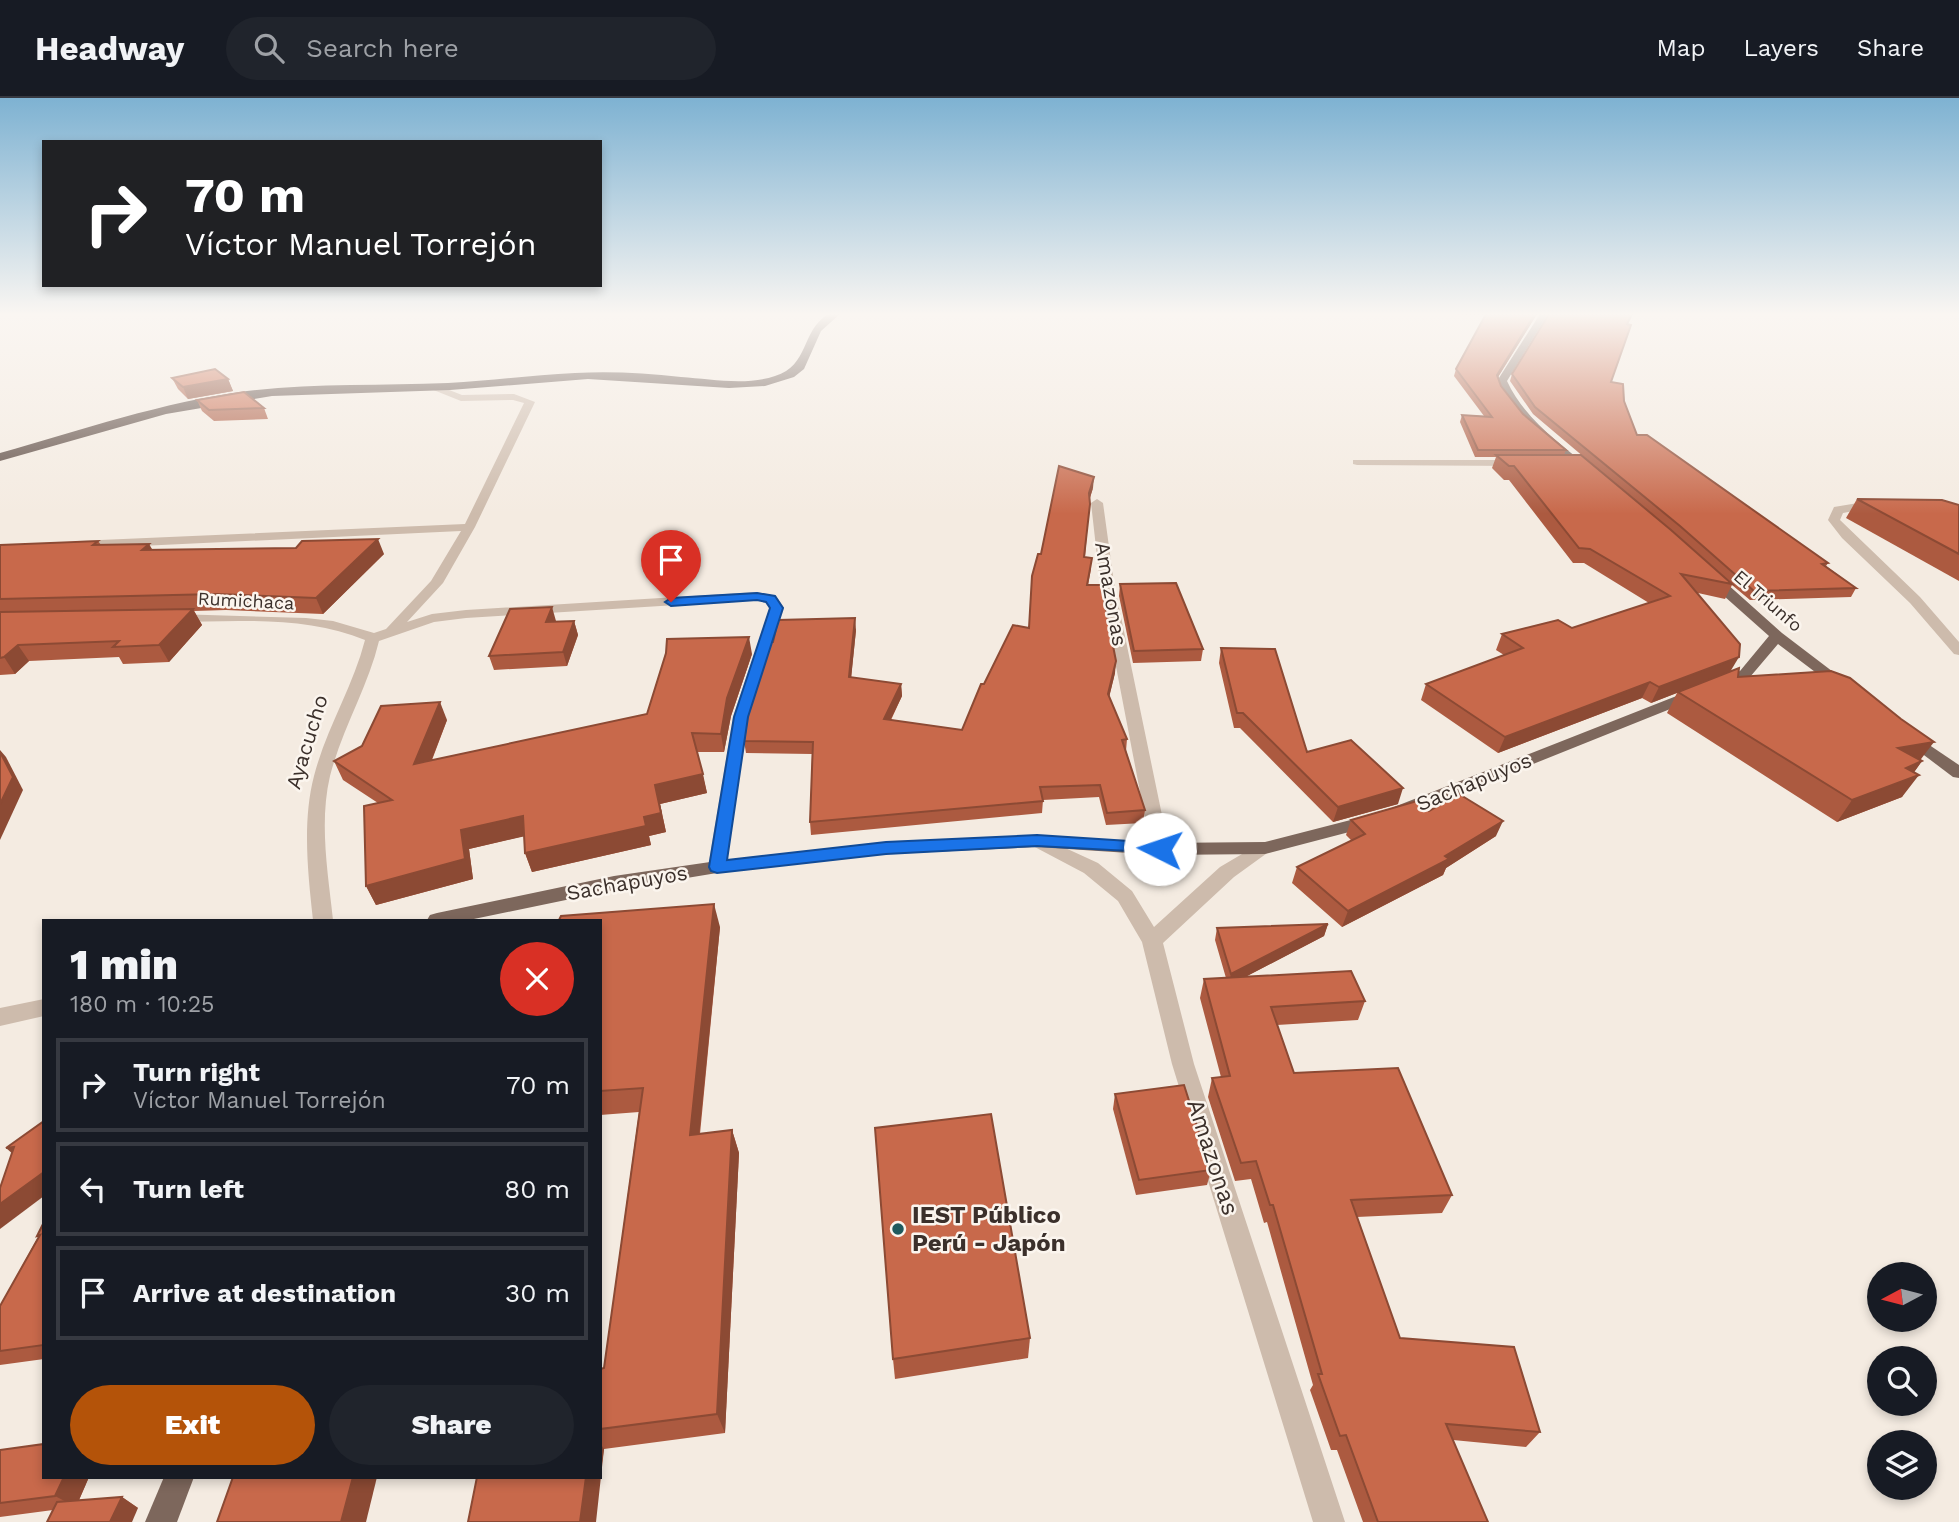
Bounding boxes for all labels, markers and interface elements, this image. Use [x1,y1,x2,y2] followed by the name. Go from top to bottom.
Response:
[226,17,716,80] search box
[35,29,184,68] text: Headway
[250,29,288,67] icon: search
[306,33,459,63] text: Search here
[1657,34,1705,62] text: Map
[1743,34,1819,62] text: Layers
[1857,34,1924,62] text: Share
[185,166,305,224] text: 70 m
[70,168,161,259] icon: right
[185,225,537,263] text: Víctor Manuel Torrejón
[641,530,701,602] pin
[1090,540,1133,648] street label: Amazonas
[652,541,690,579] icon: arrive
[1730,565,1807,636] street label: El Triunfo
[197,587,295,614] street label: Rumichaca
[280,692,333,792] street label: Ayacucho
[1412,747,1535,816] street label: Sachapuyos
[1123,812,1197,886] position arrow
[564,860,689,905] street label: Sachapuyos
[70,940,178,989] text: 1 min
[500,942,574,1016] button: close
[70,991,215,1018] text: 180 m · 10:25
[133,1057,260,1087] text: Turn right
[74,1066,112,1104] icon: right
[506,1070,570,1100] text: 70 m
[133,1087,386,1114] text: Víctor Manuel Torrejón
[1181,1095,1245,1219] street label: Amazonas
[74,1170,112,1208] icon: left
[133,1174,244,1204] text: Turn left
[504,1174,570,1204] text: 80 m
[912,1201,1066,1257] place label: IEST Público Perú - Japón
[890,1221,906,1237] marker: IEST Público Perú - Japón
[1867,1262,1937,1332] north arrow
[1867,1262,1937,1500] map controls
[74,1274,112,1312] icon: arrive
[133,1278,396,1308] text: Arrive at destination
[505,1278,570,1308] text: 30 m
[1867,1346,1937,1416] button: search
[70,1385,315,1465] button: Exit
[329,1385,574,1465] button: Share
[1867,1430,1937,1500] button: layers

